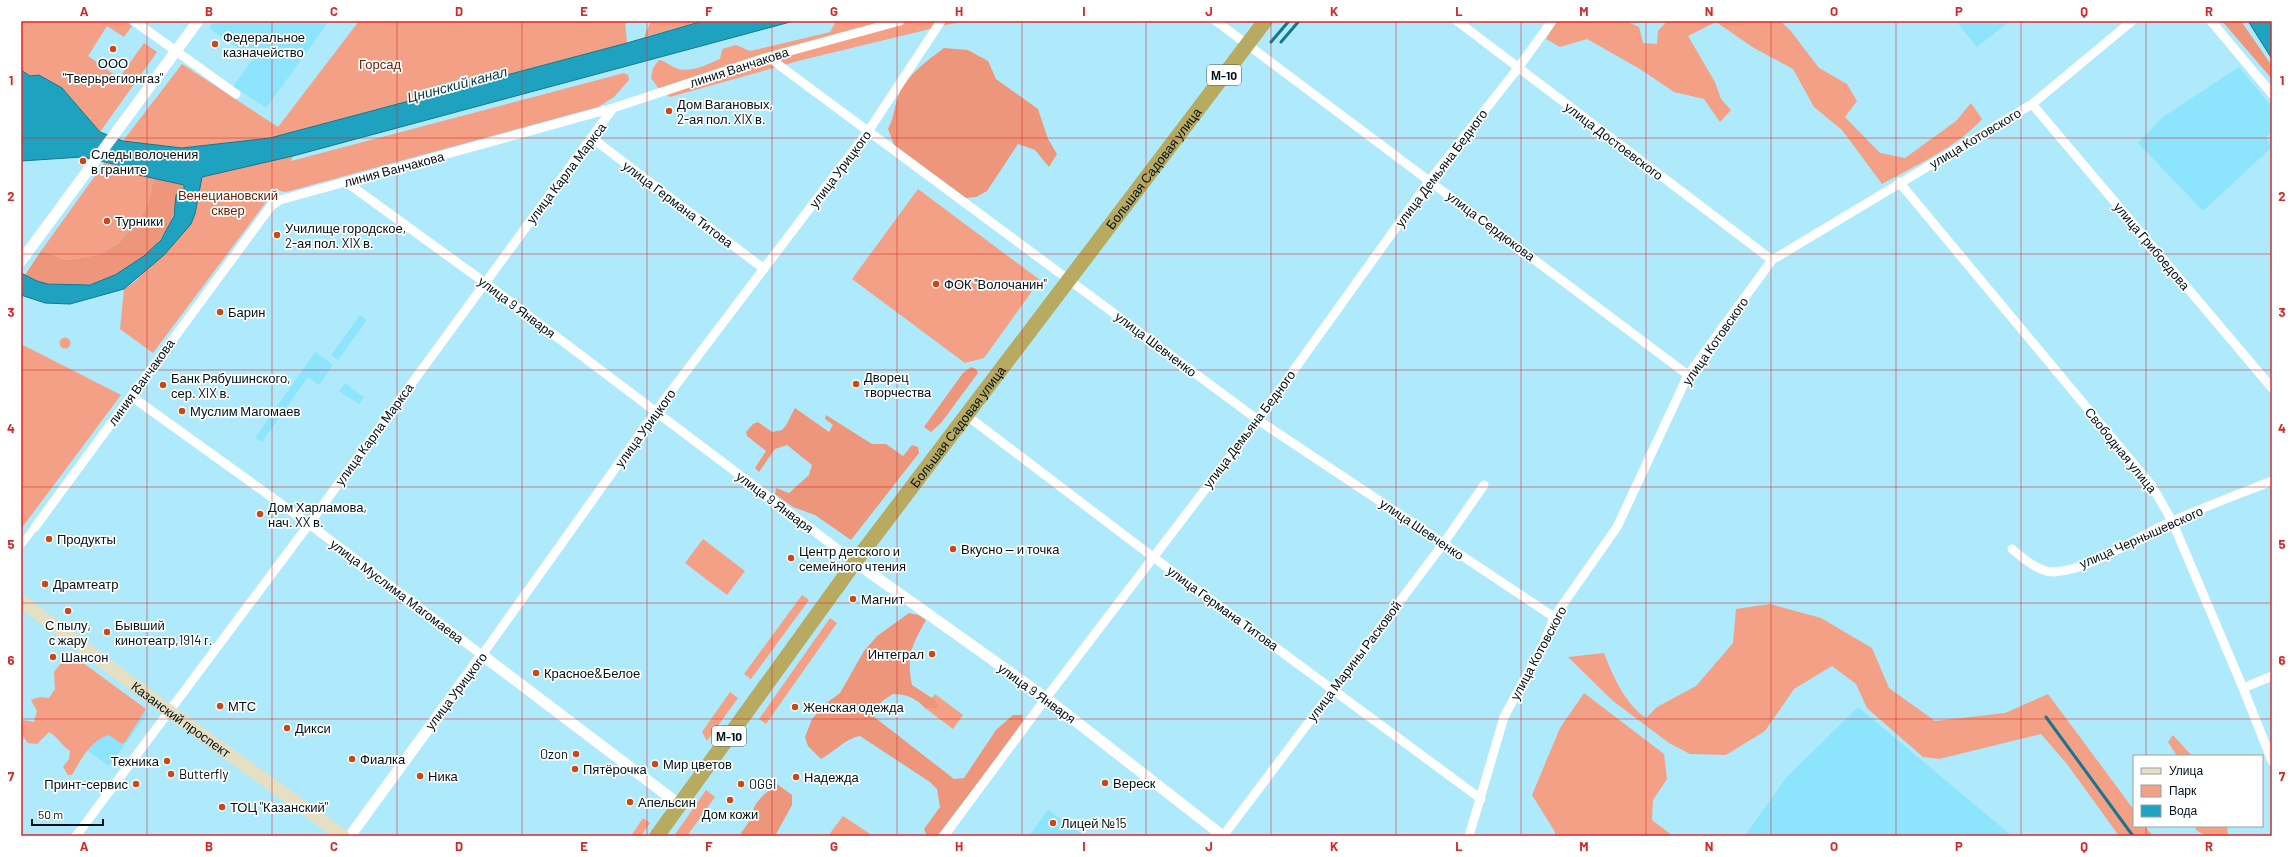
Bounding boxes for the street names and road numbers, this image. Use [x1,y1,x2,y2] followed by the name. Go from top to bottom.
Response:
[688,43,791,91] street label: линия Ванчакова
[1207,65,1241,85] road number: М-10
[1562,99,1666,183] street label: улица Достоевского
[1102,104,1205,232] street label: Большая Садовая улица
[1926,104,2024,172] street label: улица Котовского
[1391,106,1491,230] street label: улица Демьяна Бедного
[523,119,610,227] street label: улица Карла Маркса
[806,127,874,211] street label: улица Урицкого
[342,148,447,190] street label: линия Ванчакова
[620,157,737,251] street label: улица Германа Титова
[1444,188,1539,265] street label: улица Сердюкова
[2111,199,2194,294] street label: улица Грибоедова
[475,273,559,341] street label: улица 9 Января
[1679,294,1751,388] street label: улица Котовского
[1112,308,1200,380] street label: улица Шевченко
[104,335,178,428] street label: линия Ванчакова
[907,362,1009,490] street label: Большая Садовая улица
[1199,367,1299,491] street label: улица Демьяна Бедного
[332,379,417,488] street label: улица Карла Маркса
[611,386,679,470] street label: улица Урицкого
[2082,404,2161,496] street label: Свободная улица
[733,468,817,536] street label: улица 9 Января
[1377,495,1467,563] street label: улица Шевченко
[2077,503,2205,571] street label: улица Чернышевского
[327,536,468,647] street label: улица Муслима Магомаева
[1164,562,1282,654] street label: улица Германа Титова
[1304,598,1404,724] street label: улица Марины Расковой
[1507,603,1569,703] street label: улица Котовского
[422,649,490,733] street label: улица Урицкого
[995,659,1079,727] street label: улица 9 Января
[128,678,234,761] street label: Казанский проспект
[712,726,746,746] road number: М-10

